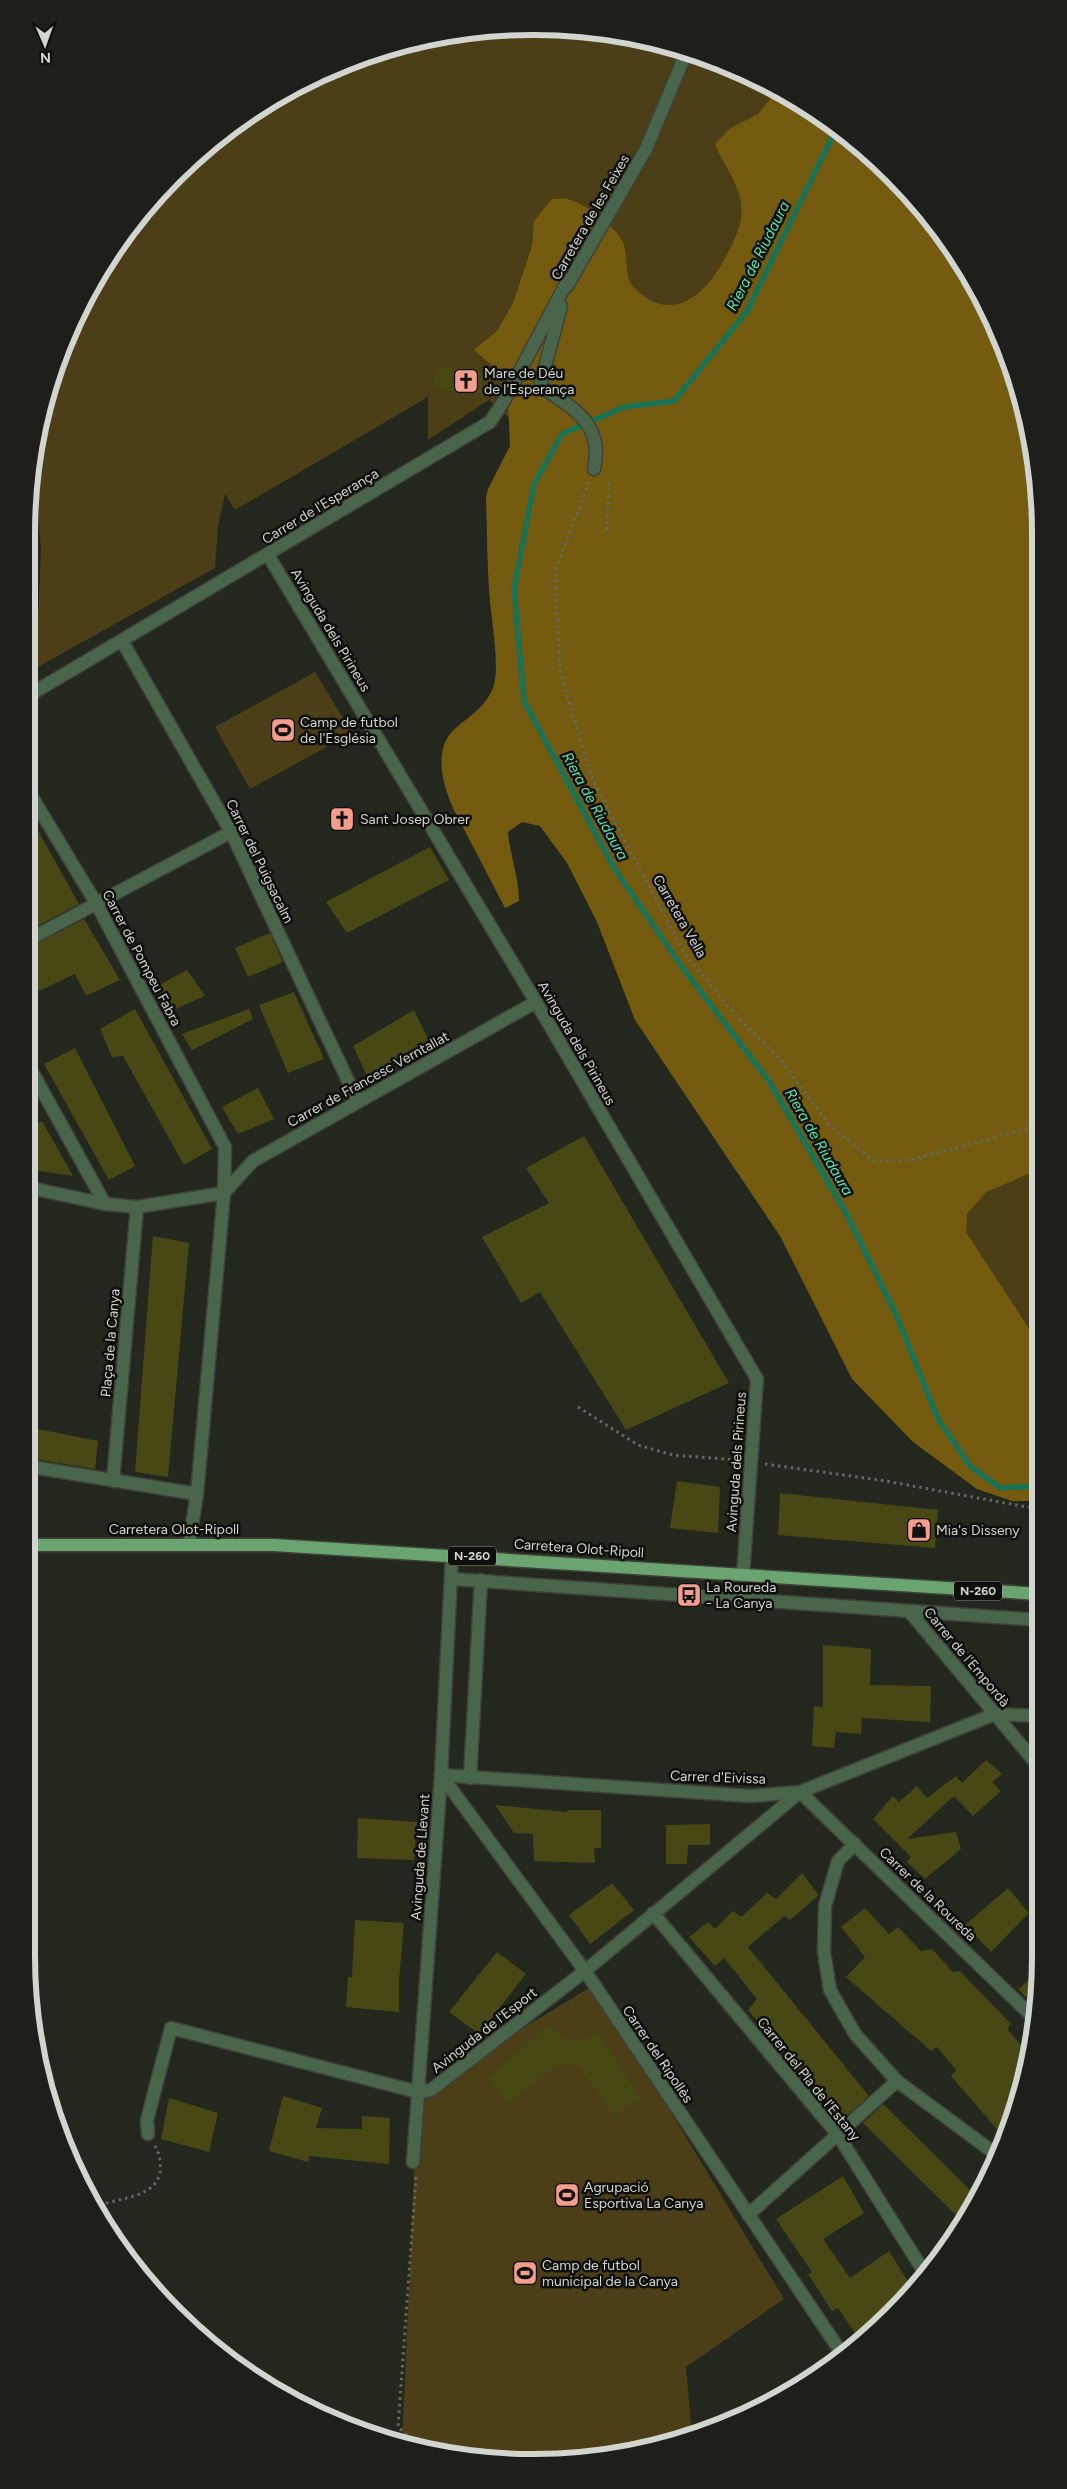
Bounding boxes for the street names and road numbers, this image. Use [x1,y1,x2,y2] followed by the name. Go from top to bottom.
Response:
[548,152,633,283] street label: Carretera de les Feixes
[259,465,382,548] street label: Carrer de l'Esperança
[287,566,374,695] street label: Avinguda dels Pirineus
[222,797,297,926] street label: Carrer del Puigsacalm
[649,872,710,961] street label: Carretera Vella
[98,887,185,1029] street label: Carrer de Pompeu Fabra
[534,978,619,1108] street label: Avinguda dels Pirineus
[284,1028,452,1131] street label: Carrer de Francesc Verntallat
[97,1288,124,1398] street label: Plaça de la Canya
[723,1391,750,1533] street label: Avinguda dels Pirineus
[109,1521,239,1538] street label: Carretera Olot-Ripoll
[513,1535,645,1562] street label: Carretera Olot-Ripoll
[448,1546,496,1565] road number: N-260
[954,1582,1002,1600] road number: N-260
[920,1604,1013,1710] street label: Carrer de l'Empordà
[670,1767,766,1788] street label: Carrer d'Eivissa
[408,1793,433,1921] street label: Avinguda de Llevant
[876,1844,980,1945] street label: Carrer de la Roureda
[428,1984,540,2077] street label: Avinguda de l'Esport
[619,2002,696,2106] street label: Carrer del Ripollès
[753,2014,864,2145] street label: Carrer del Pla de l'Estany

